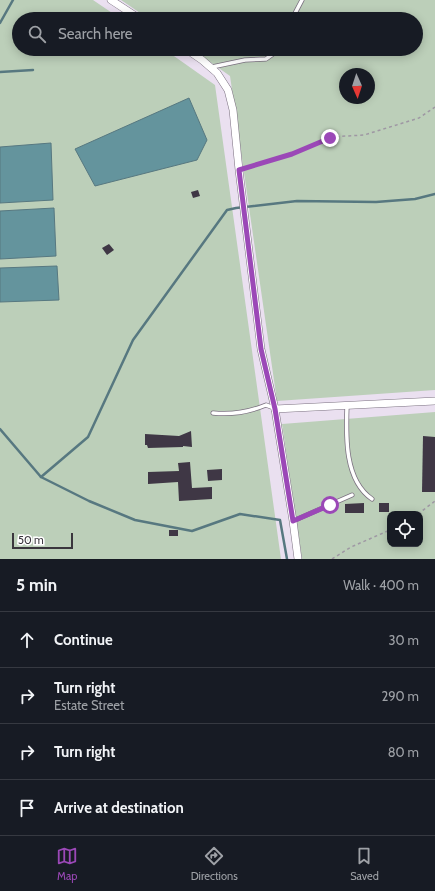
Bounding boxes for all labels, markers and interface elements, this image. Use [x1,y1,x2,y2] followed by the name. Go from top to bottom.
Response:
[12,12,423,56] search box
[26,23,48,45] icon: search
[58,25,133,43] text: Search here
[339,68,375,104] north arrow
[321,129,339,147] route end
[321,496,339,514] route start
[387,511,423,547] map controls
[387,511,423,547] button: locate
[12,531,73,550] scale bar
[18,533,44,547] text: 50 m
[16,575,57,595] text: 5 min
[343,577,419,593] text: Walk · 400 m
[16,629,38,651] icon: ahead
[54,631,113,649] text: Continue
[389,632,419,648] text: 30 m
[54,679,115,697] text: Turn right
[16,685,38,707] icon: right
[381,688,419,704] text: 290 m
[54,697,124,713] text: Estate Street
[16,741,38,763] icon: right
[54,743,115,761] text: Turn right
[388,744,419,760] text: 80 m
[16,797,38,819] icon: arrive
[54,799,184,817] text: Arrive at destination
[56,845,78,883] tab: Map
[191,845,238,883] tab: Directions
[350,845,379,883] tab: Saved

